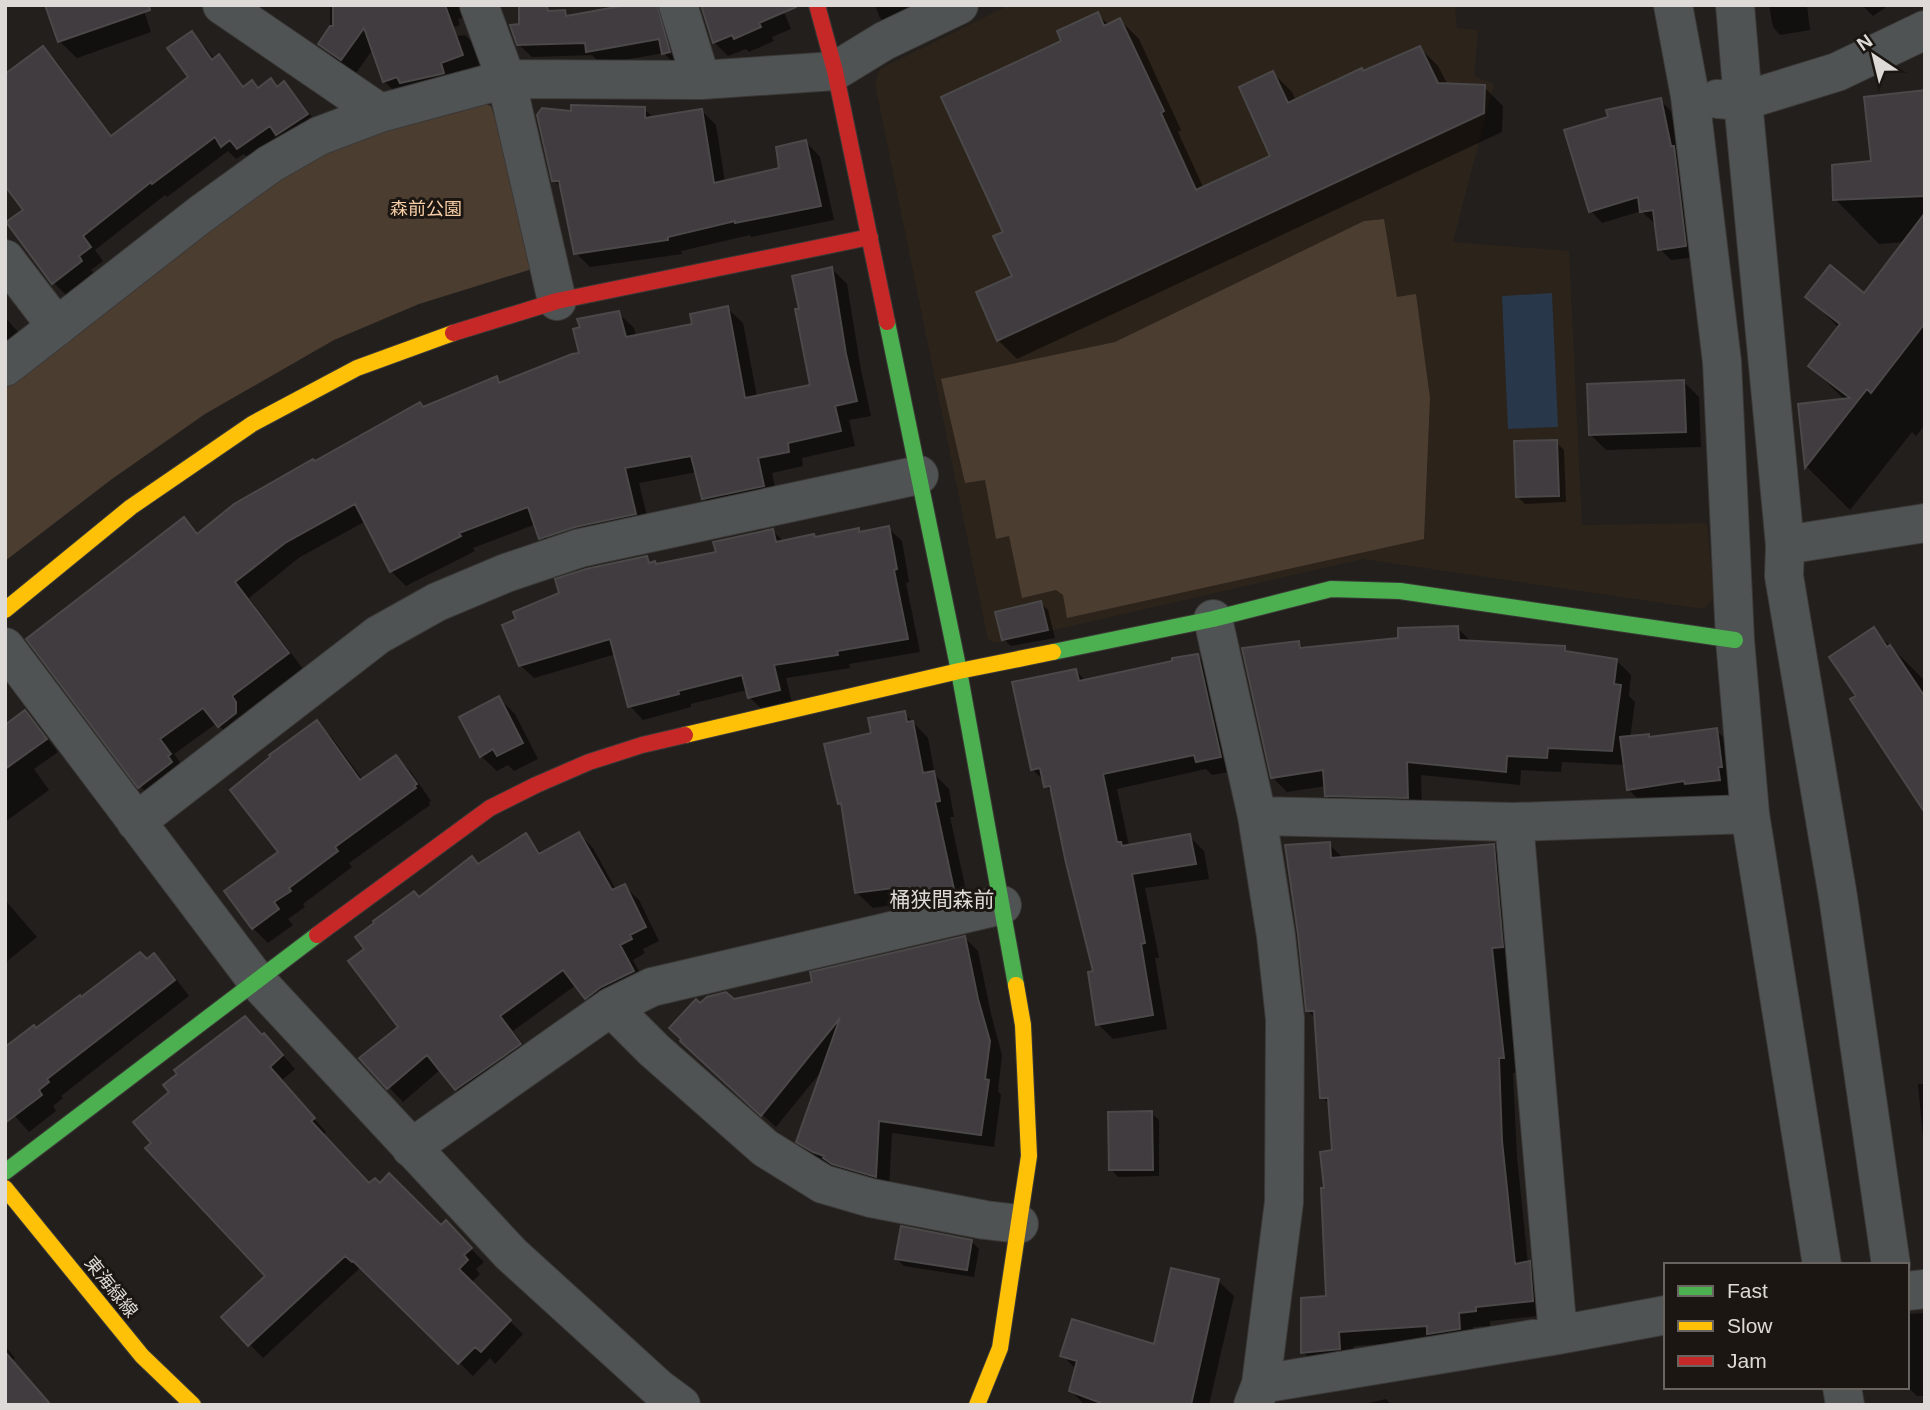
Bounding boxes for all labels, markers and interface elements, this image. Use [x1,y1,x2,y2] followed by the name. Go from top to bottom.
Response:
[1839,21,1909,91] north arrow
[1853,30,1876,55] text: N
[390,199,462,219] park label: 森前公園
[890,888,995,911] district label: 桶狭間森前
[81,1253,141,1321] street label: 東海緑線
[1664,1263,1909,1389] legend
[1727,1279,1768,1302] text: Fast
[1727,1314,1773,1337] text: Slow
[1727,1349,1767,1372] text: Jam

